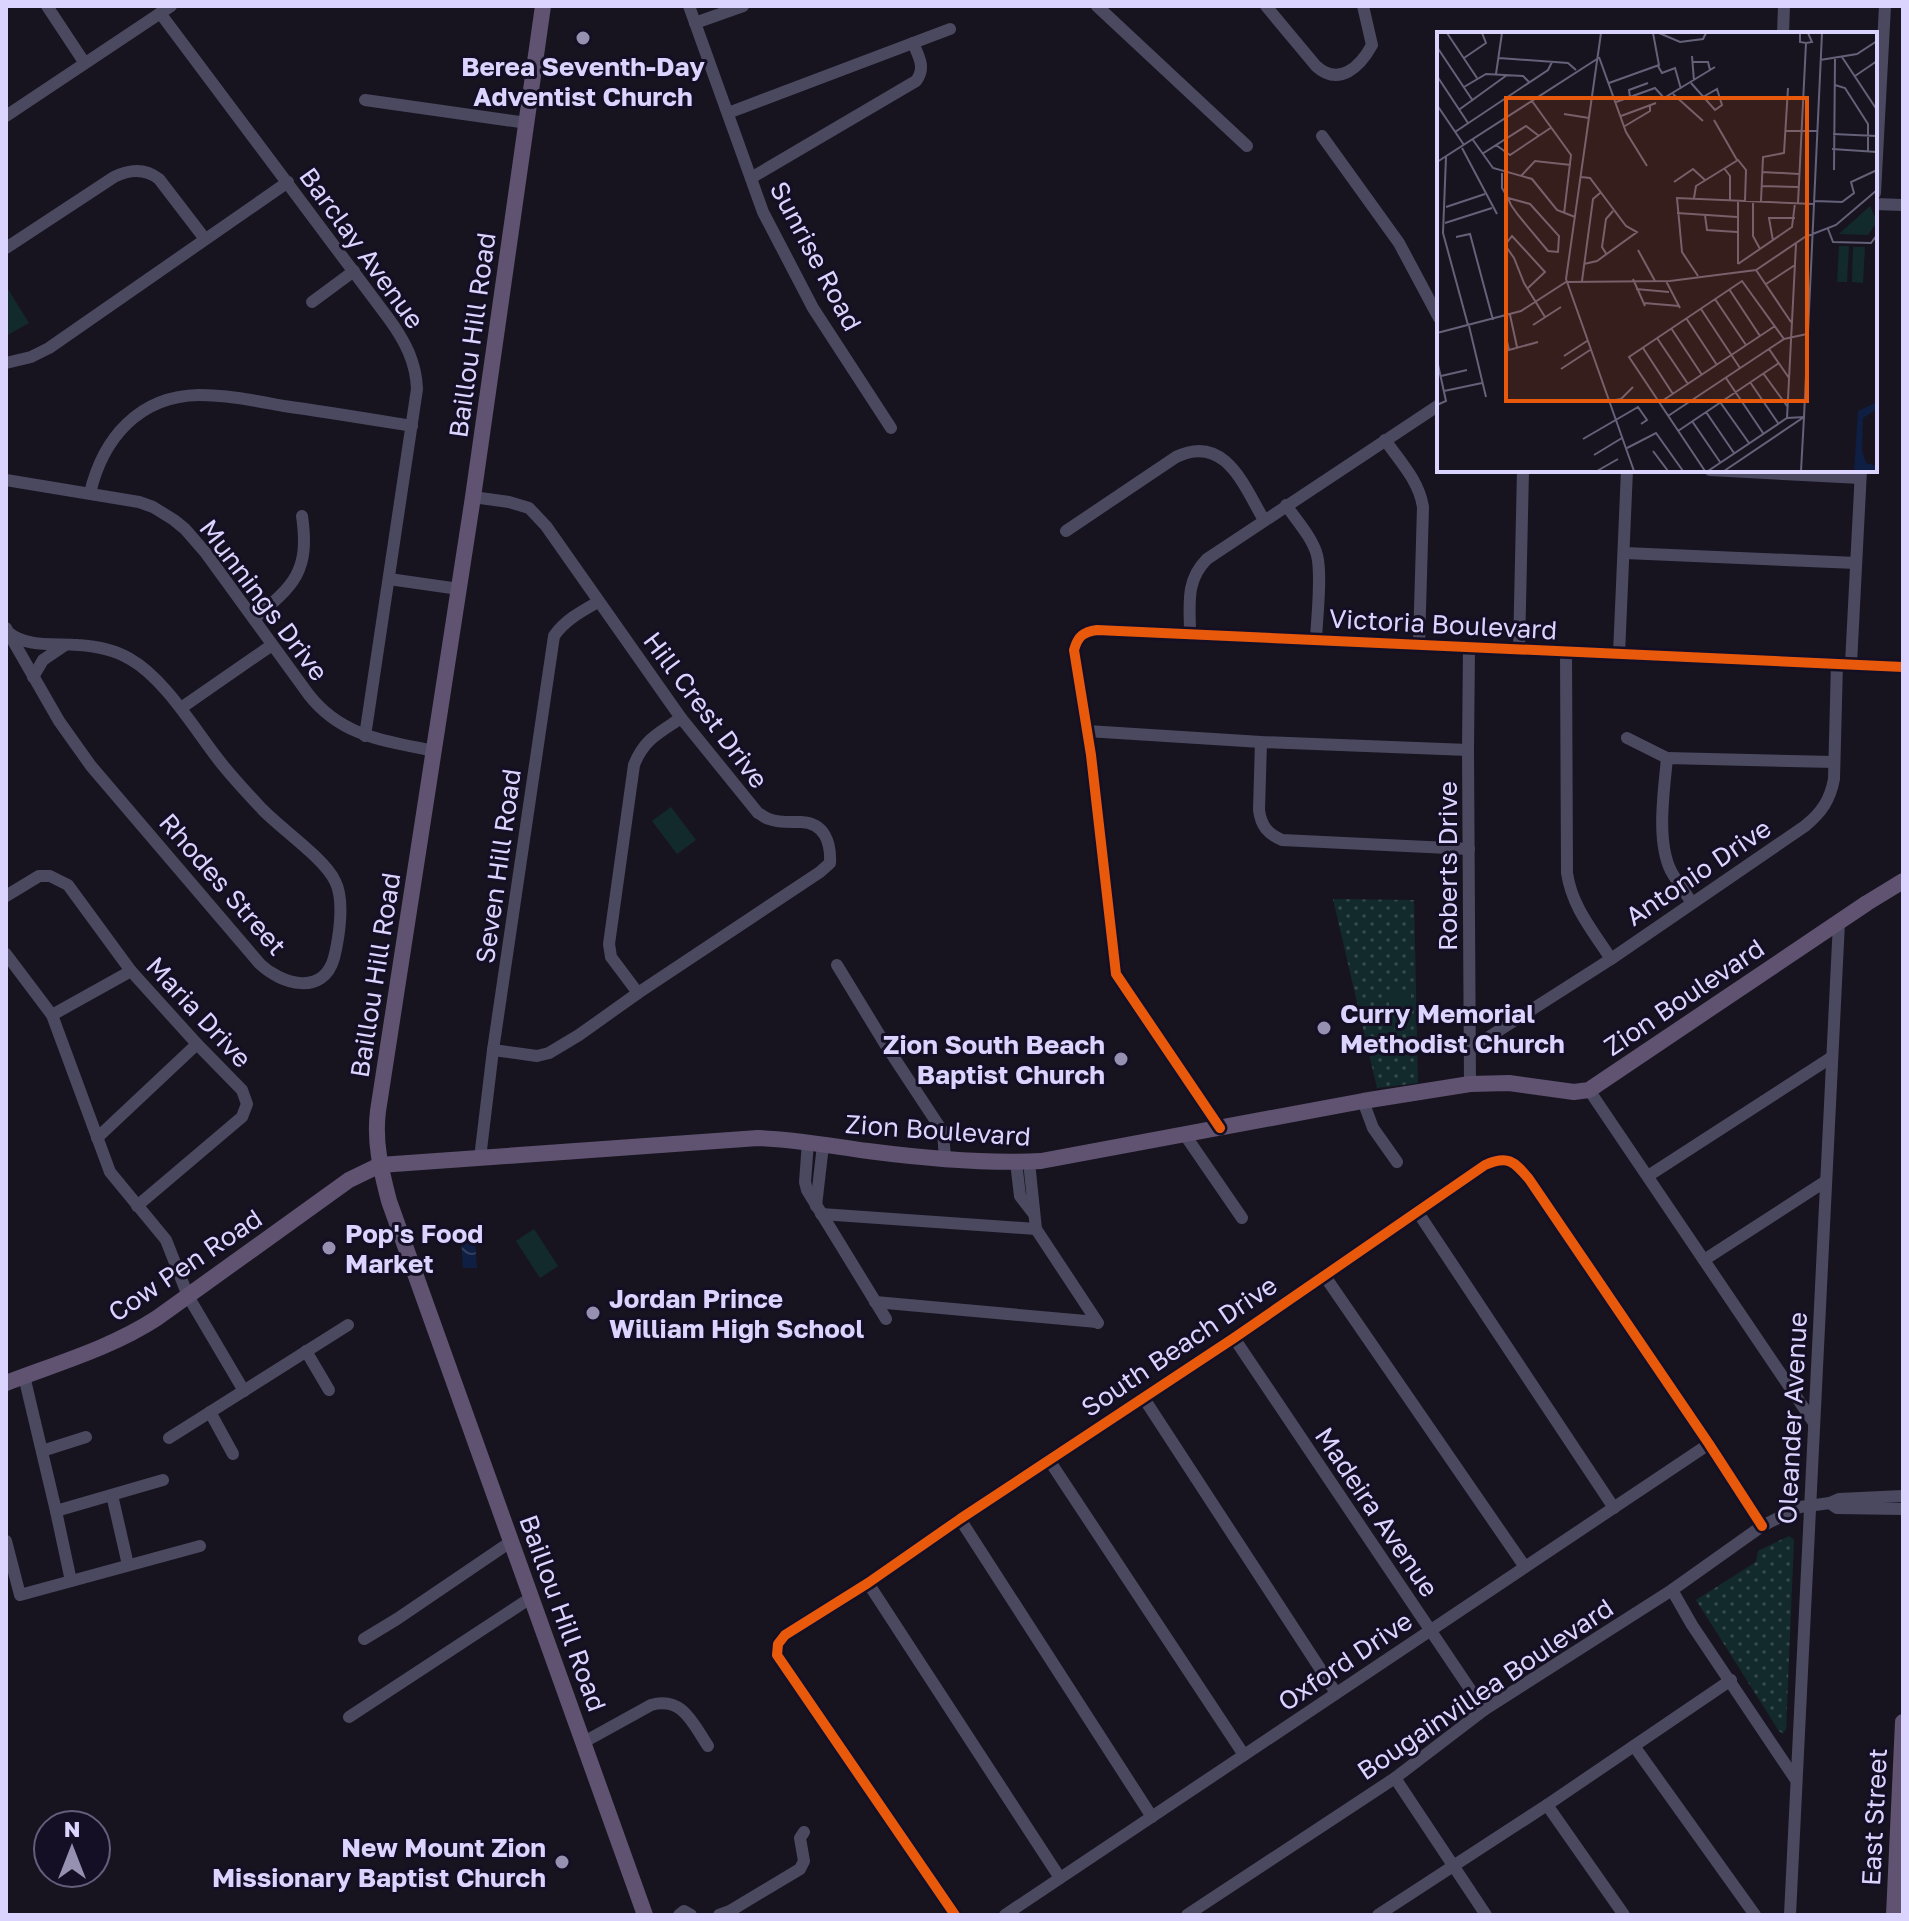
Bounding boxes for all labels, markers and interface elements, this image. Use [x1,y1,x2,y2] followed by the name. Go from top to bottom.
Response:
[574,29,592,47] marker: Berea Seventh-Day Adventist Church
[1437,32,1877,472] inset map
[461,51,705,112] place label: Berea Seventh-Day Adventist Church
[293,161,431,335] street label: Barclay Avenue
[764,176,868,336] street label: Sunrise Road
[442,230,502,440] street label: Baillou Hill Road
[193,513,335,687] street label: Munnings Drive
[1328,603,1558,645] street label: Victoria Boulevard
[637,626,775,794] street label: Hill Crest Drive
[469,767,527,965] street label: Seven Hill Road
[1432,781,1463,951] street label: Roberts Drive
[153,807,293,961] street label: Rhodes Street
[1619,812,1777,932] street label: Antonio Drive
[344,870,406,1080] street label: Baillou Hill Road
[1598,932,1770,1062] street label: Zion Boulevard
[140,950,258,1074] street label: Maria Drive
[1340,998,1565,1059] place label: Curry Memorial Methodist Church
[1315,1019,1333,1037] marker: Curry Memorial Methodist Church
[883,1029,1105,1090] place label: Zion South Beach Baptist Church
[1112,1050,1130,1068] marker: Zion South Beach Baptist Church
[844,1108,1032,1152] street label: Zion Boulevard
[102,1202,268,1328] street label: Cow Pen Road
[345,1218,483,1279] place label: Pop's Food Market
[320,1239,338,1257] marker: Pop's Food Market
[1075,1269,1283,1423] street label: South Beach Drive
[609,1283,864,1344] place label: Jordan Prince William High School
[584,1304,602,1322] marker: Jordan Prince William High School
[1771,1311,1813,1525] street label: Oleander Avenue
[1309,1421,1445,1603] street label: Madeira Avenue
[513,1511,613,1715] street label: Baillou Hill Road
[1351,1592,1619,1786] street label: Bougainvillea Boulevard
[1272,1605,1418,1717] street label: Oxford Drive
[1855,1747,1893,1887] street label: East Street
[32,1809,112,1889] north arrow
[64,1815,80,1842] text: N
[212,1832,546,1893] place label: New Mount Zion Missionary Baptist Church
[553,1853,571,1871] marker: New Mount Zion Missionary Baptist Church

